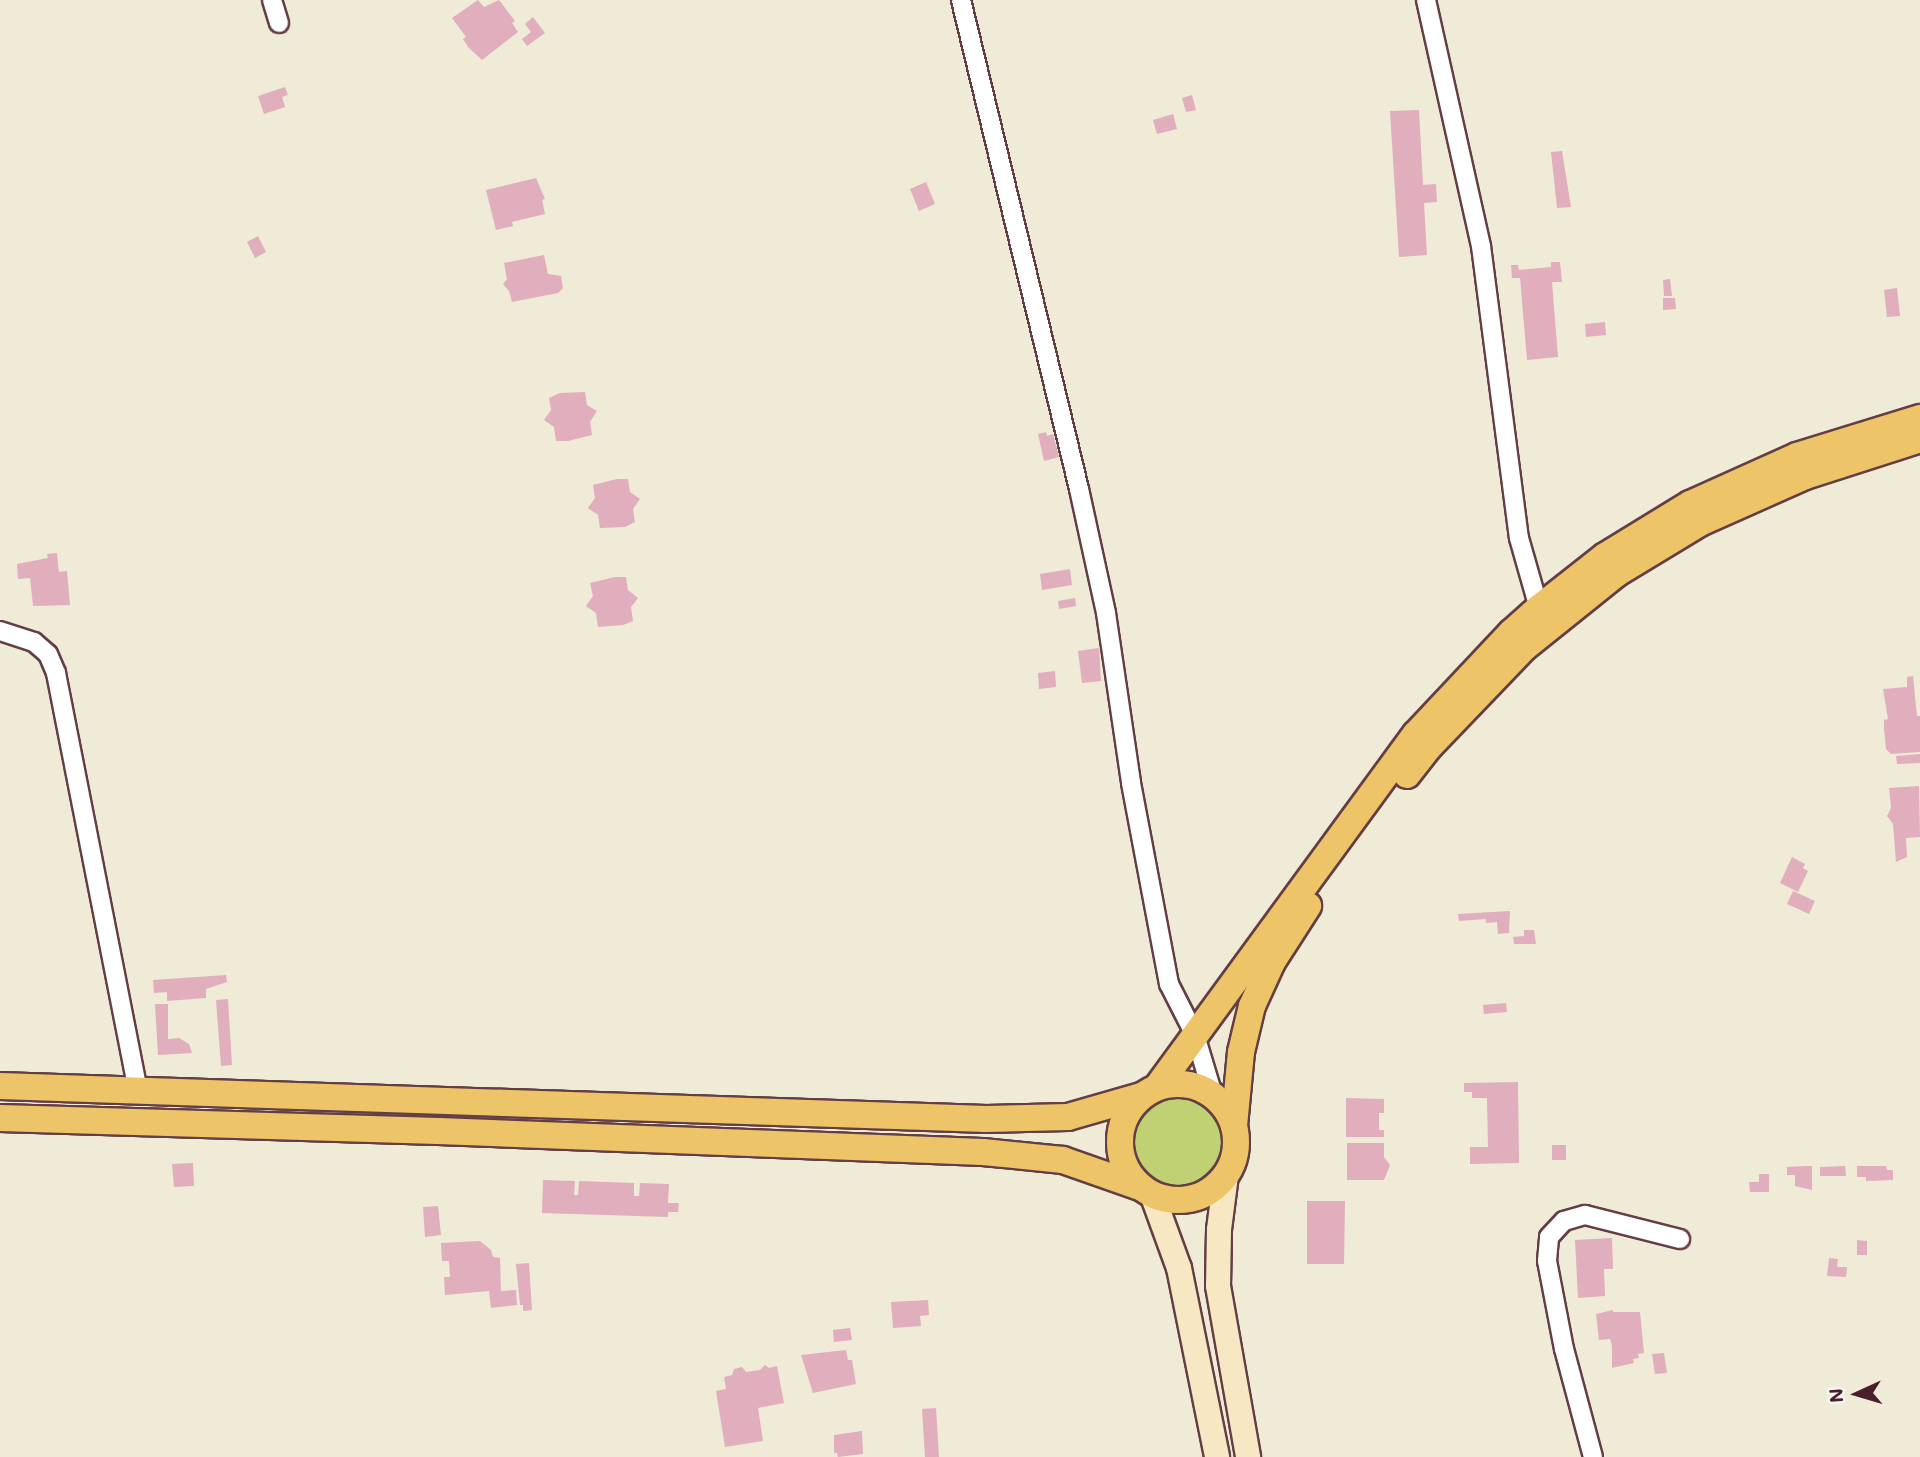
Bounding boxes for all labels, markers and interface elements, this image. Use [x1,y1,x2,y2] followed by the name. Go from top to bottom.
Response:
[1822,1359,1892,1429] north arrow
[1823,1387,1849,1404] text: N

